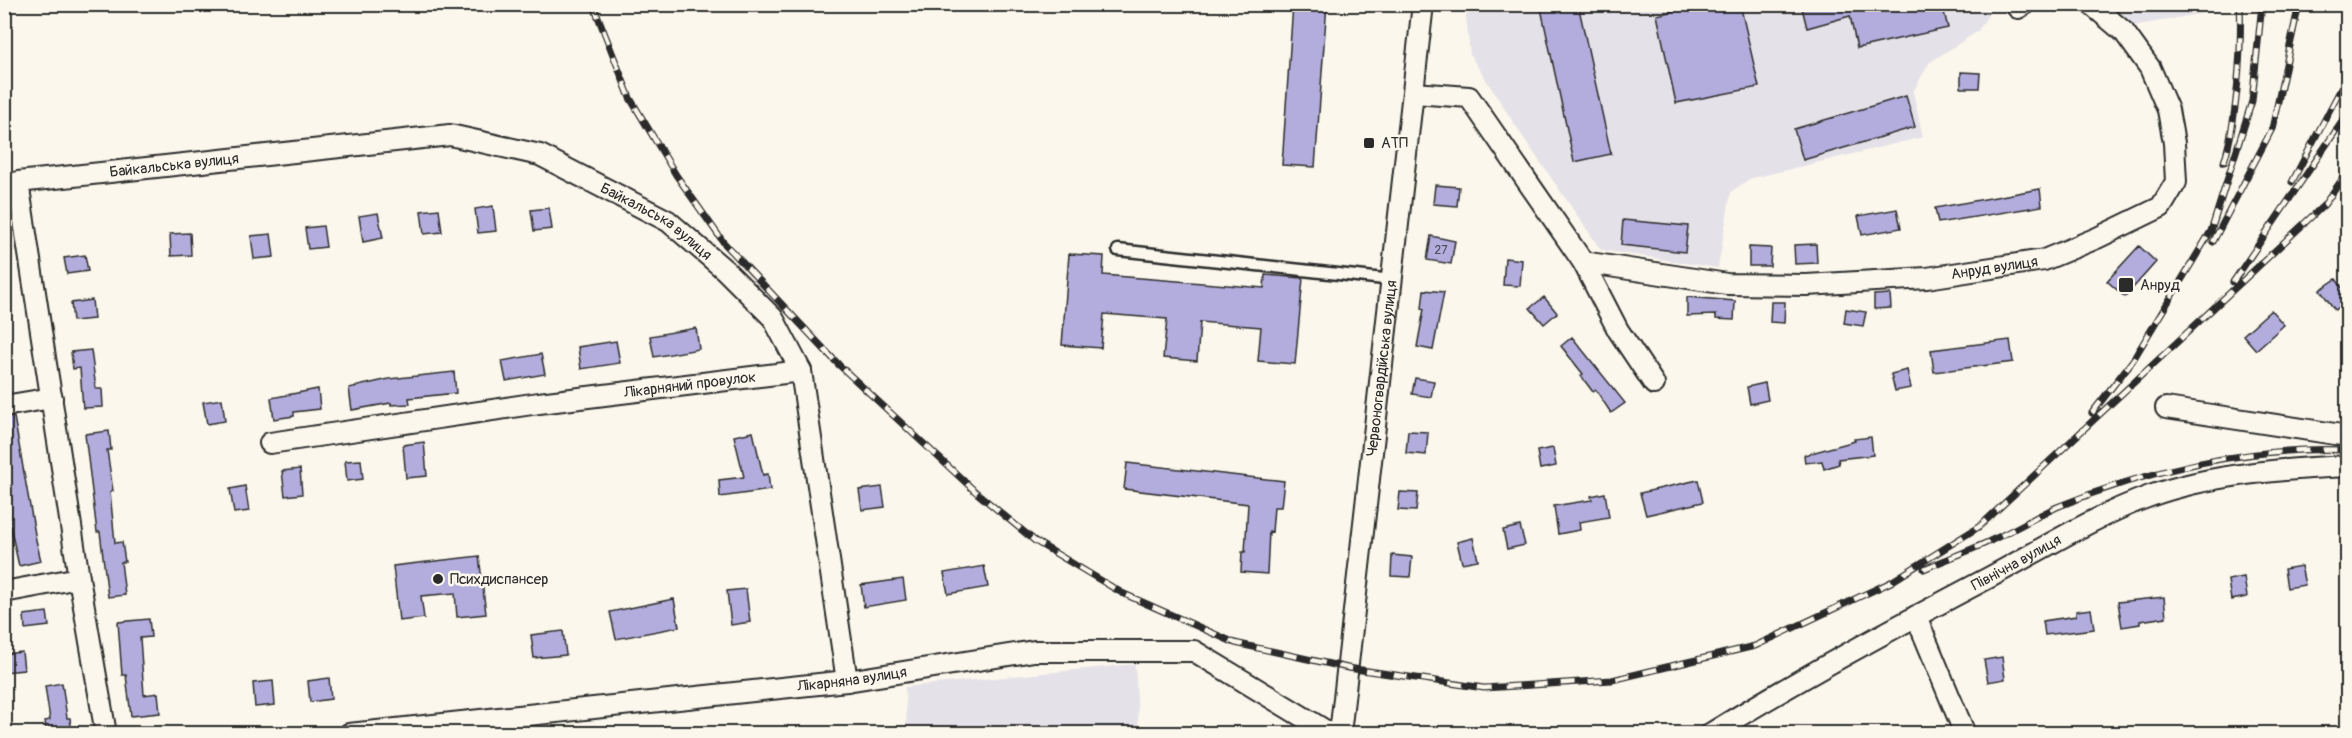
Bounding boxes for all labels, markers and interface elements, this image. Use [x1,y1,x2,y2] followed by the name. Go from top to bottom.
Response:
[1381,134,1408,153] place label: АТП
[1362,136,1376,150] marker: АТП
[108,149,240,181] street label: Байкальська вулиця
[597,178,716,264] street label: Байкальська вулиця
[1434,243,1448,258] house number: 27
[1949,252,2039,284] street label: Анруд вулиця
[2117,276,2135,294] marker: Анруд
[2140,276,2180,295] place label: Анруд
[1362,279,1401,458] street label: Червоногвардійська вулиця
[622,367,757,402] street label: Лікарняний провулок
[1968,530,2064,595] street label: Північна вулиця
[450,570,548,589] place label: Психдиспансер
[431,572,445,586] marker: Психдиспансер
[795,662,908,696] street label: Лікарняна вулиця

